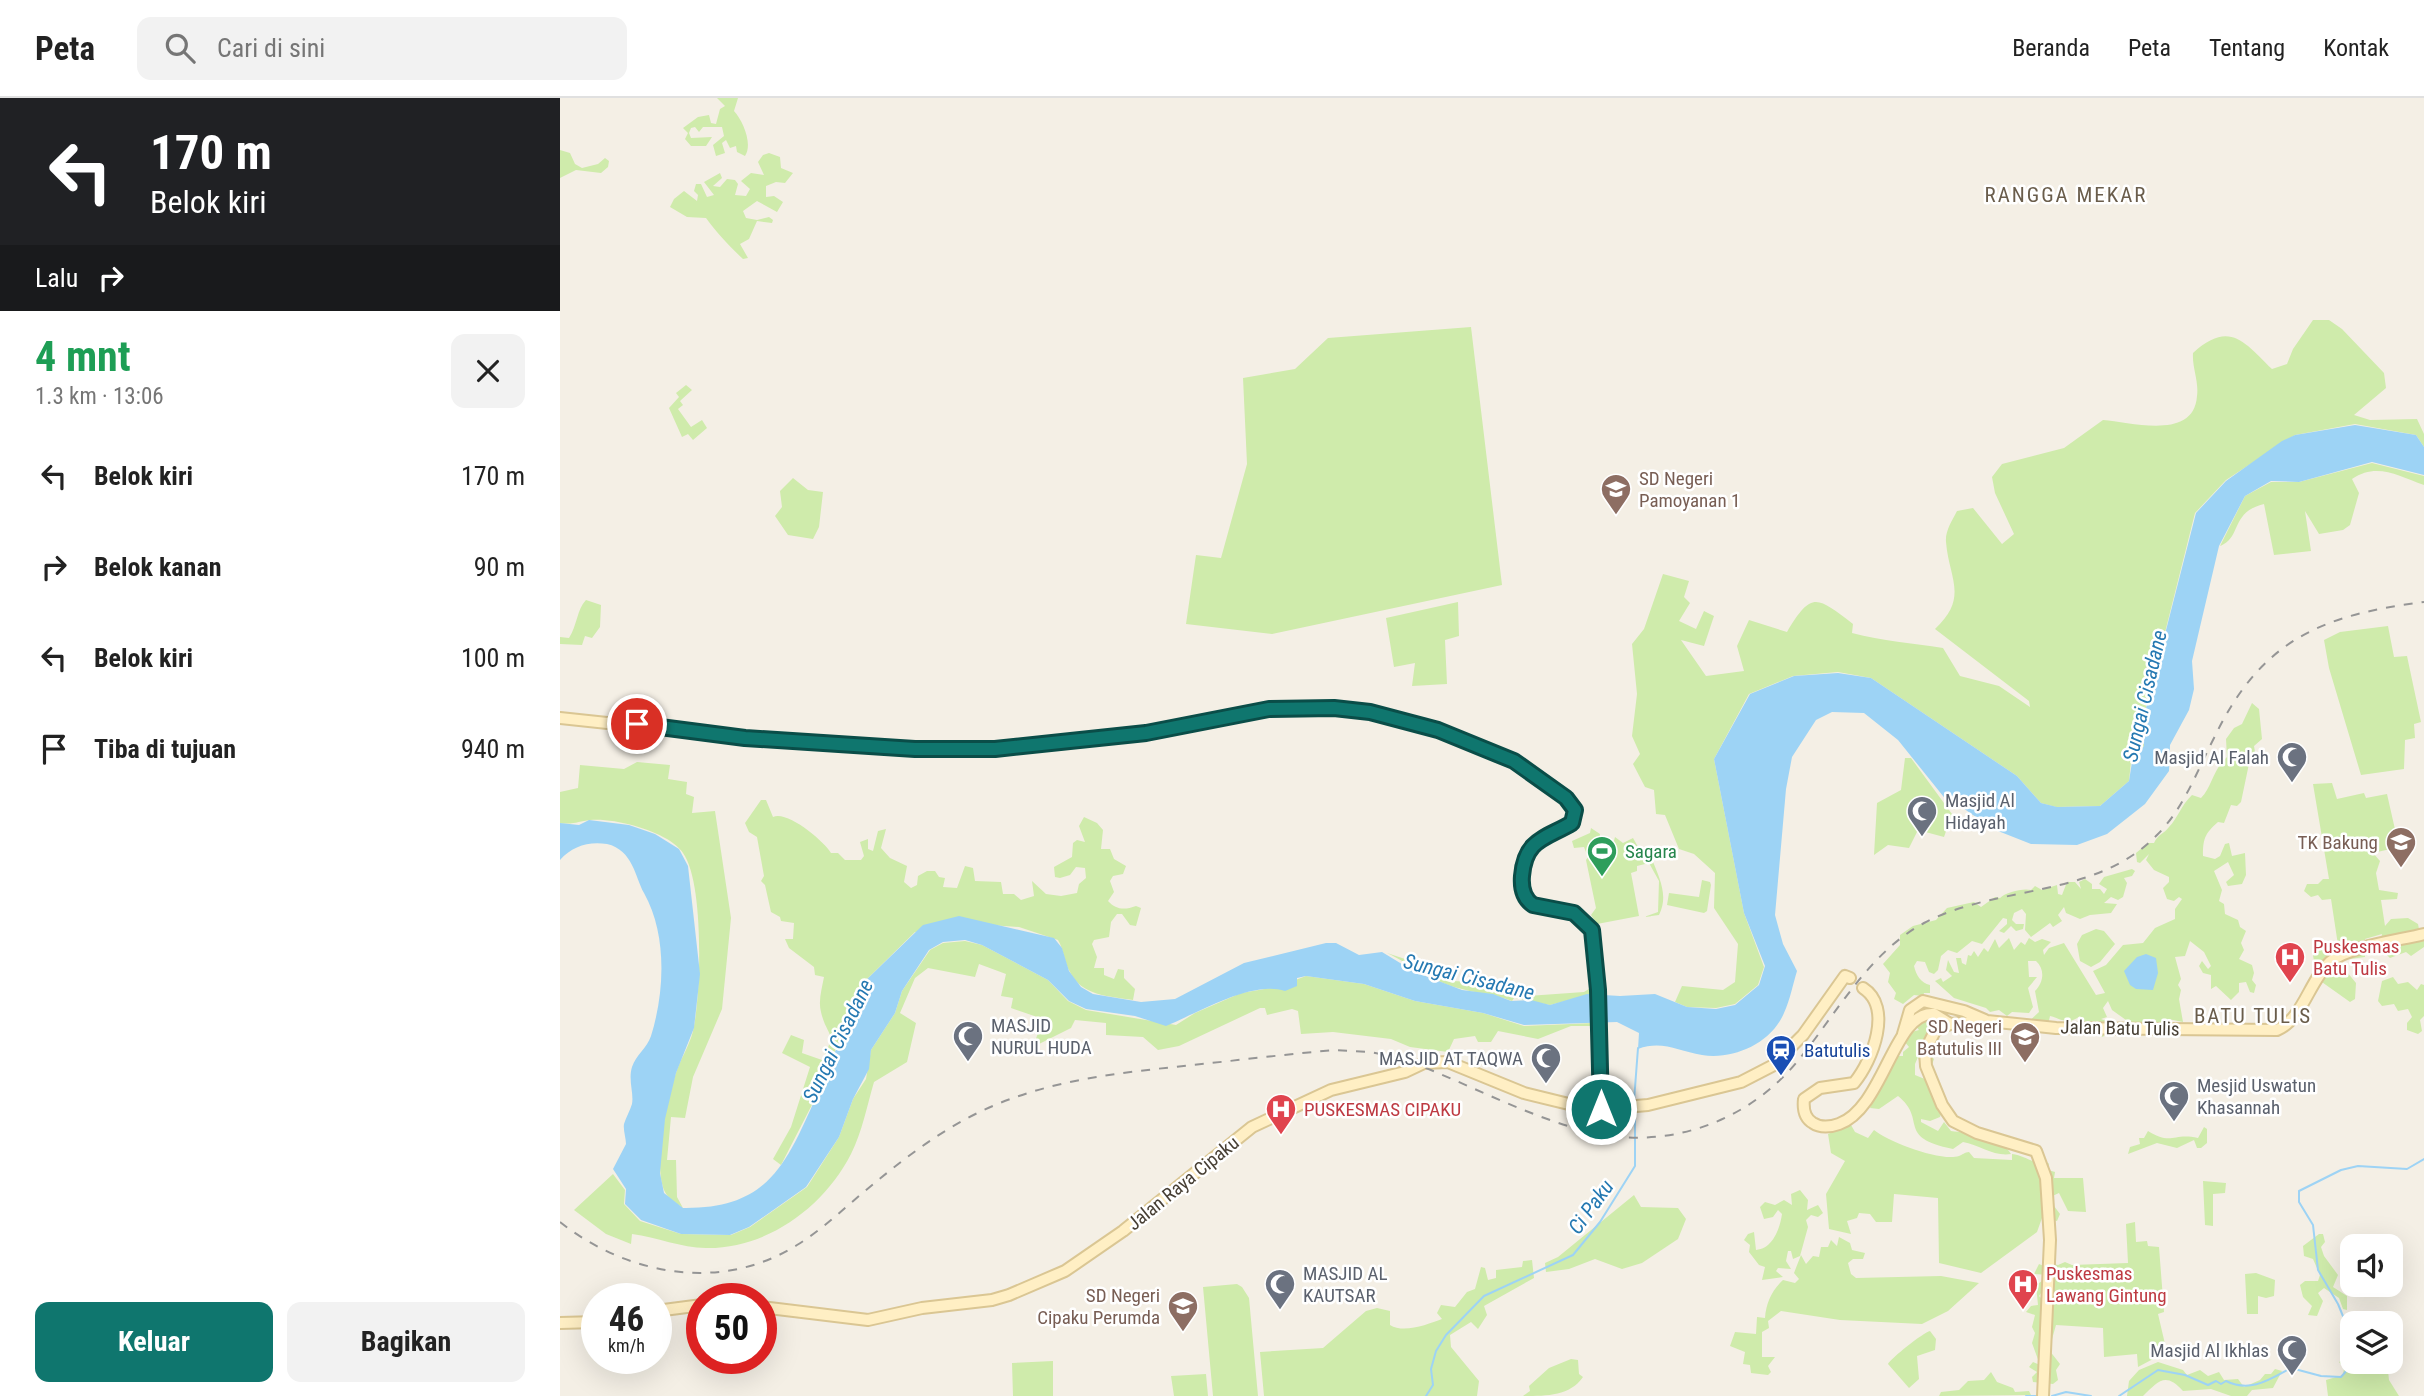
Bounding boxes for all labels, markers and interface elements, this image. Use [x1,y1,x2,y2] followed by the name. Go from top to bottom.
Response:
[137,17,627,80] search box
[35,29,95,68] text: Peta
[161,29,199,67] icon: search
[217,33,325,63] text: Cari di sini
[2012,34,2090,62] text: Beranda
[2128,34,2171,62] text: Peta
[2209,34,2285,62] text: Tentang
[2323,34,2389,62] text: Kontak
[150,124,272,181] text: 170 m
[35,126,126,217] icon: left
[150,183,267,221] text: Belok kiri
[1984,183,2148,207] district label: RANGGA MEKAR
[92,259,130,297] icon: right
[35,263,78,293] text: Lalu
[35,332,131,381] text: 4 mnt
[451,334,525,408] button: close
[35,383,164,410] text: 1.3 km · 13:06
[35,457,73,495] icon: left
[94,461,193,491] text: Belok kiri
[461,461,525,491] text: 170 m
[1639,467,1740,512] place label: SD Negeri Pamoyanan 1
[1599,472,1633,516] school or university icon: SD Negeri Pamoyanan 1
[35,548,73,586] icon: right
[94,552,221,582] text: Belok kanan
[474,552,525,582] text: 90 m
[2118,628,2172,764] water label: Sungai Cisadane
[35,639,73,677] icon: left
[94,643,193,673] text: Belok kiri
[461,643,525,673] text: 100 m
[607,694,667,754] pin
[618,705,656,743] icon: arrive
[35,730,73,768] icon: arrive
[94,734,236,764] text: Tiba di tujuan
[461,734,525,764] text: 940 m
[2275,740,2309,784] mosque icon: Masjid Al Falah
[2154,746,2269,769] place label: Masjid Al Falah
[1945,789,2015,834] place label: Masjid Al Hidayah
[1905,794,1939,838] mosque icon: Masjid Al Hidayah
[2384,825,2418,869] school or university icon: TK Bakung
[2298,831,2378,854] place label: TK Bakung
[1585,834,1619,878] sports icon: Sagara
[1625,840,1677,863] place label: Sagara
[2313,935,2399,980] place label: Puskesmas Batu Tulis
[2273,940,2307,984] hospital icon: Puskesmas Batu Tulis
[1401,949,1537,1005] water label: Sungai Cisadane
[798,975,878,1107] water label: Sungai Cisadane
[2194,1004,2312,1028] district label: BATU TULIS
[991,1014,1092,1059] place label: MASJID NURUL HUDA
[1917,1015,2002,1060] place label: SD Negeri Batutulis III
[2060,1015,2180,1041] street label: Jalan Batu Tulis
[951,1019,985,1063] mosque icon: MASJID NURUL HUDA
[2008,1020,2042,1064] school or university icon: SD Negeri Batutulis III
[1764,1033,1798,1077] station icon: Batutulis
[1804,1039,1870,1062] place label: Batutulis
[1529,1041,1563,1085] mosque icon: MASJID AT TAQWA
[1379,1047,1523,1070] place label: MASJID AT TAQWA
[1564,1072,1638,1146] position arrow
[2197,1074,2316,1119] place label: Mesjid Uswatun Khasannah
[2157,1079,2191,1123] mosque icon: Mesjid Uswatun Khasannah
[1264,1092,1298,1136] hospital icon: PUSKESMAS CIPAKU
[1304,1098,1461,1121] place label: PUSKESMAS CIPAKU
[1123,1131,1243,1235] street label: Jalan Raya Cipaku
[1563,1175,1619,1239] water label: Ci Paku
[2340,1234,2403,1374] map controls
[2340,1234,2403,1297] button: sound
[1303,1262,1387,1307] place label: MASJID AL KAUTSAR
[2046,1262,2167,1307] place label: Puskesmas Lawang Gintung
[1263,1267,1297,1311] mosque icon: MASJID AL KAUTSAR
[2006,1267,2040,1311] hospital icon: Puskesmas Lawang Gintung
[686,1283,777,1374] speed limit sign: 50
[1037,1284,1160,1329] place label: SD Negeri Cipaku Perumda
[1166,1289,1200,1333] school or university icon: SD Negeri Cipaku Perumda
[609,1299,644,1340] text: 46
[35,1302,273,1382] button: Keluar
[287,1302,525,1382] button: Bagikan
[2340,1311,2403,1374] button: layers
[2275,1333,2309,1377] mosque icon: Masjid Al Ikhlas
[608,1335,645,1356] text: km/h
[2150,1339,2269,1362] place label: Masjid Al Ikhlas

